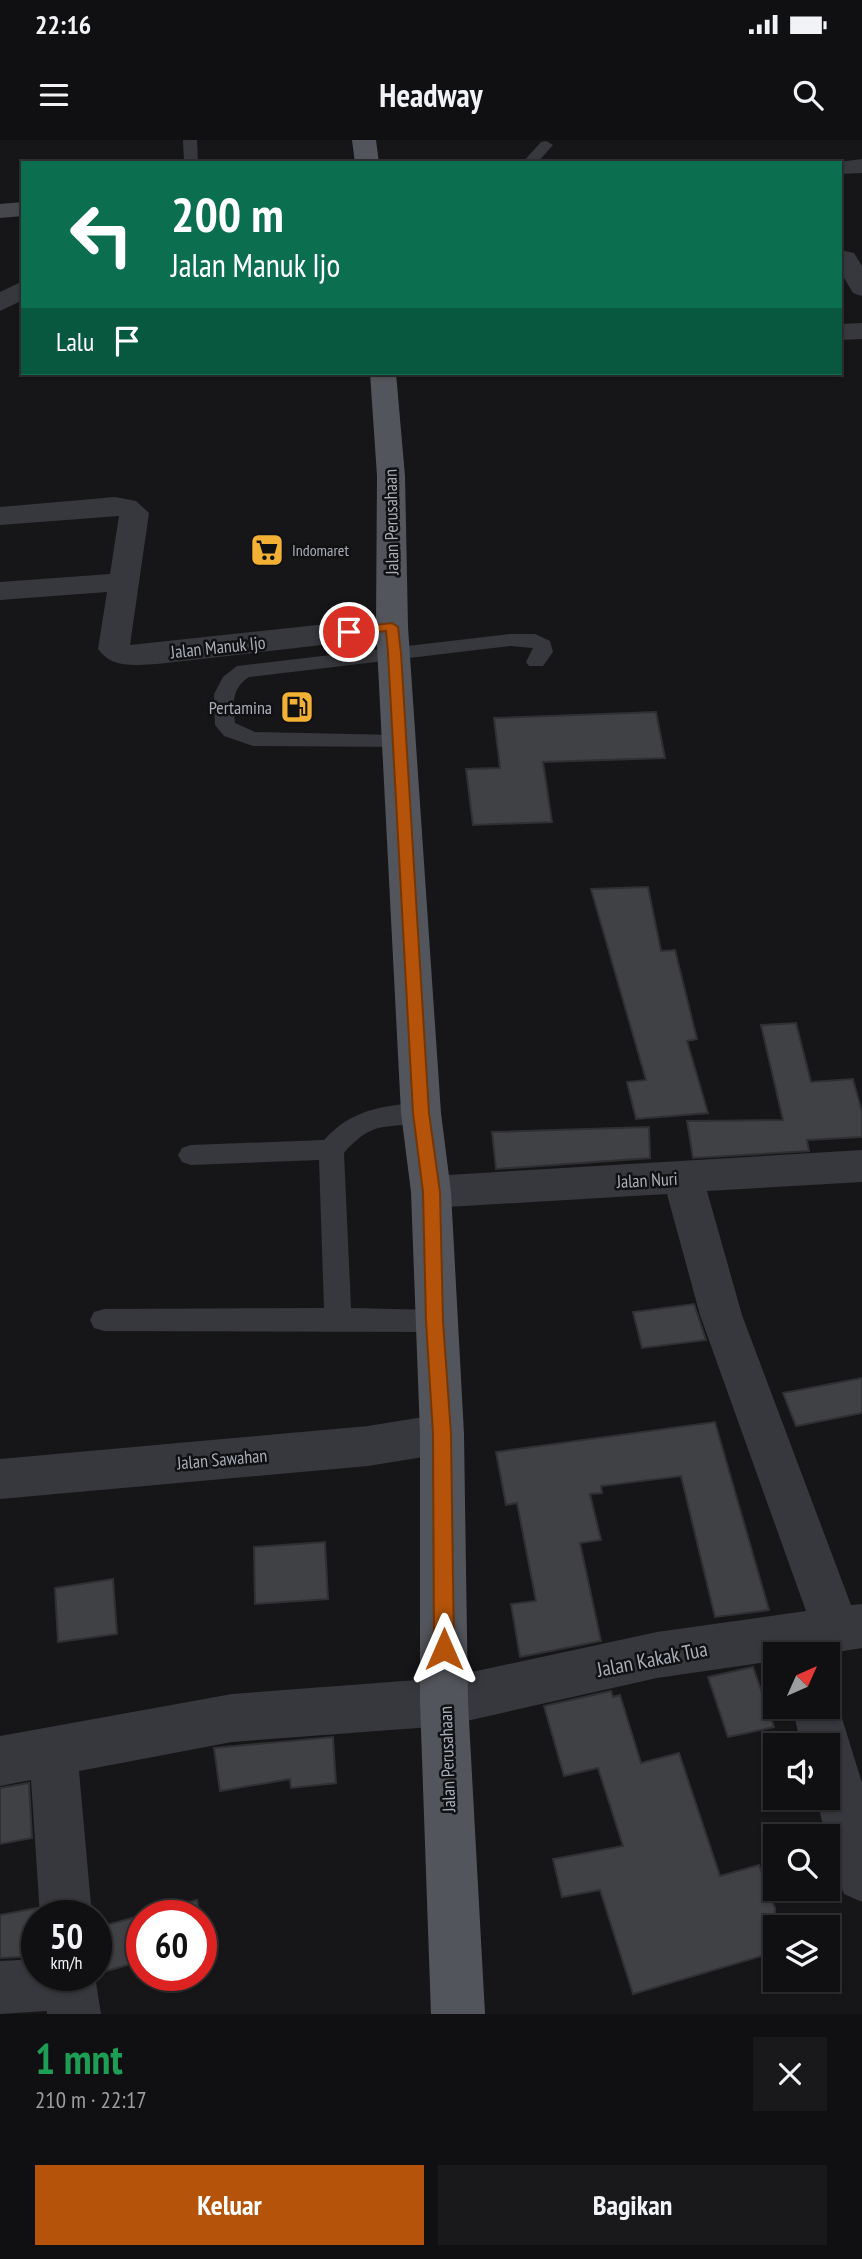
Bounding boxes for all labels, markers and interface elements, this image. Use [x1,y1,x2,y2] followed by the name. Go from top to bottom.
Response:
[35,8,91,41] text: 22:16
[379,74,483,116] text: Headway
[35,76,73,114] icon: menu
[789,76,827,114] icon: search
[171,182,284,246] text: 200 m
[56,189,147,280] icon: left
[171,244,340,286] text: Jalan Manuk Ijo
[108,322,146,360] icon: arrive
[56,325,94,358] text: Lalu
[379,469,403,576] street label: Jalan Perusahaan
[248,531,286,569] supermarket icon: Indomaret
[292,540,349,560] place label: Indomaret
[319,602,379,662] pin
[330,613,368,651] icon: arrive
[168,631,267,664] street label: Jalan Manuk Ijo
[278,688,316,726] fuel station icon: Pertamina
[209,696,272,719] place label: Pertamina
[615,1167,678,1193] street label: Jalan Nuri
[175,1444,268,1474] street label: Jalan Sawahan
[407,1612,481,1686] position arrow
[593,1635,710,1683] street label: Jalan Kakak Tua
[763,1642,840,1718] north arrow
[763,1642,840,1992] map controls
[434,1706,460,1813] street label: Jalan Perusahaan
[763,1733,840,1810] button: sound
[763,1824,840,1901] button: search
[126,1900,217,1991] speed limit sign: 60
[50,1913,83,1959] text: 50
[763,1915,840,1992] button: layers
[51,1951,82,1974] text: km/h
[35,2031,123,2086] text: 1 mnt
[753,2037,827,2111] button: close
[35,2085,147,2114] text: 210 m · 22:17
[35,2165,424,2245] button: Keluar
[438,2165,827,2245] button: Bagikan

